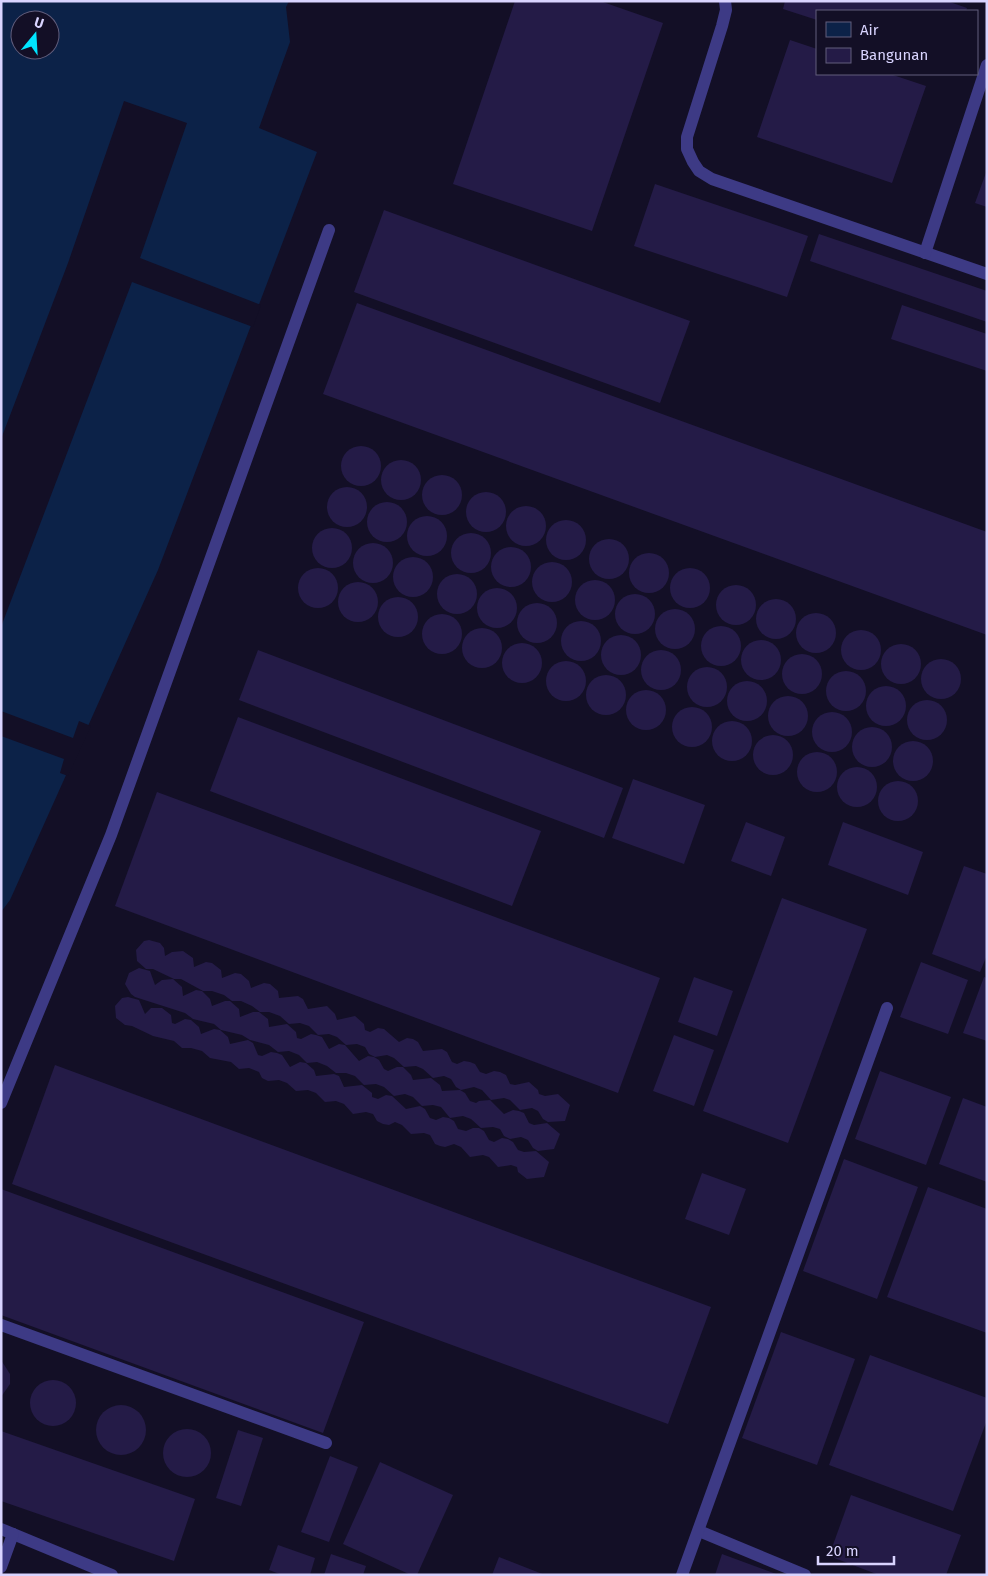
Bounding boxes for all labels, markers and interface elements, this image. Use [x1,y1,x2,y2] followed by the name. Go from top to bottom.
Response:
[10,10,60,60] north arrow
[816,10,978,75] legend
[32,14,46,33] text: U
[860,21,879,39] text: Air
[860,46,928,64] text: Bangunan
[818,1534,894,1566] scale bar
[826,1542,859,1560] text: 20 m

